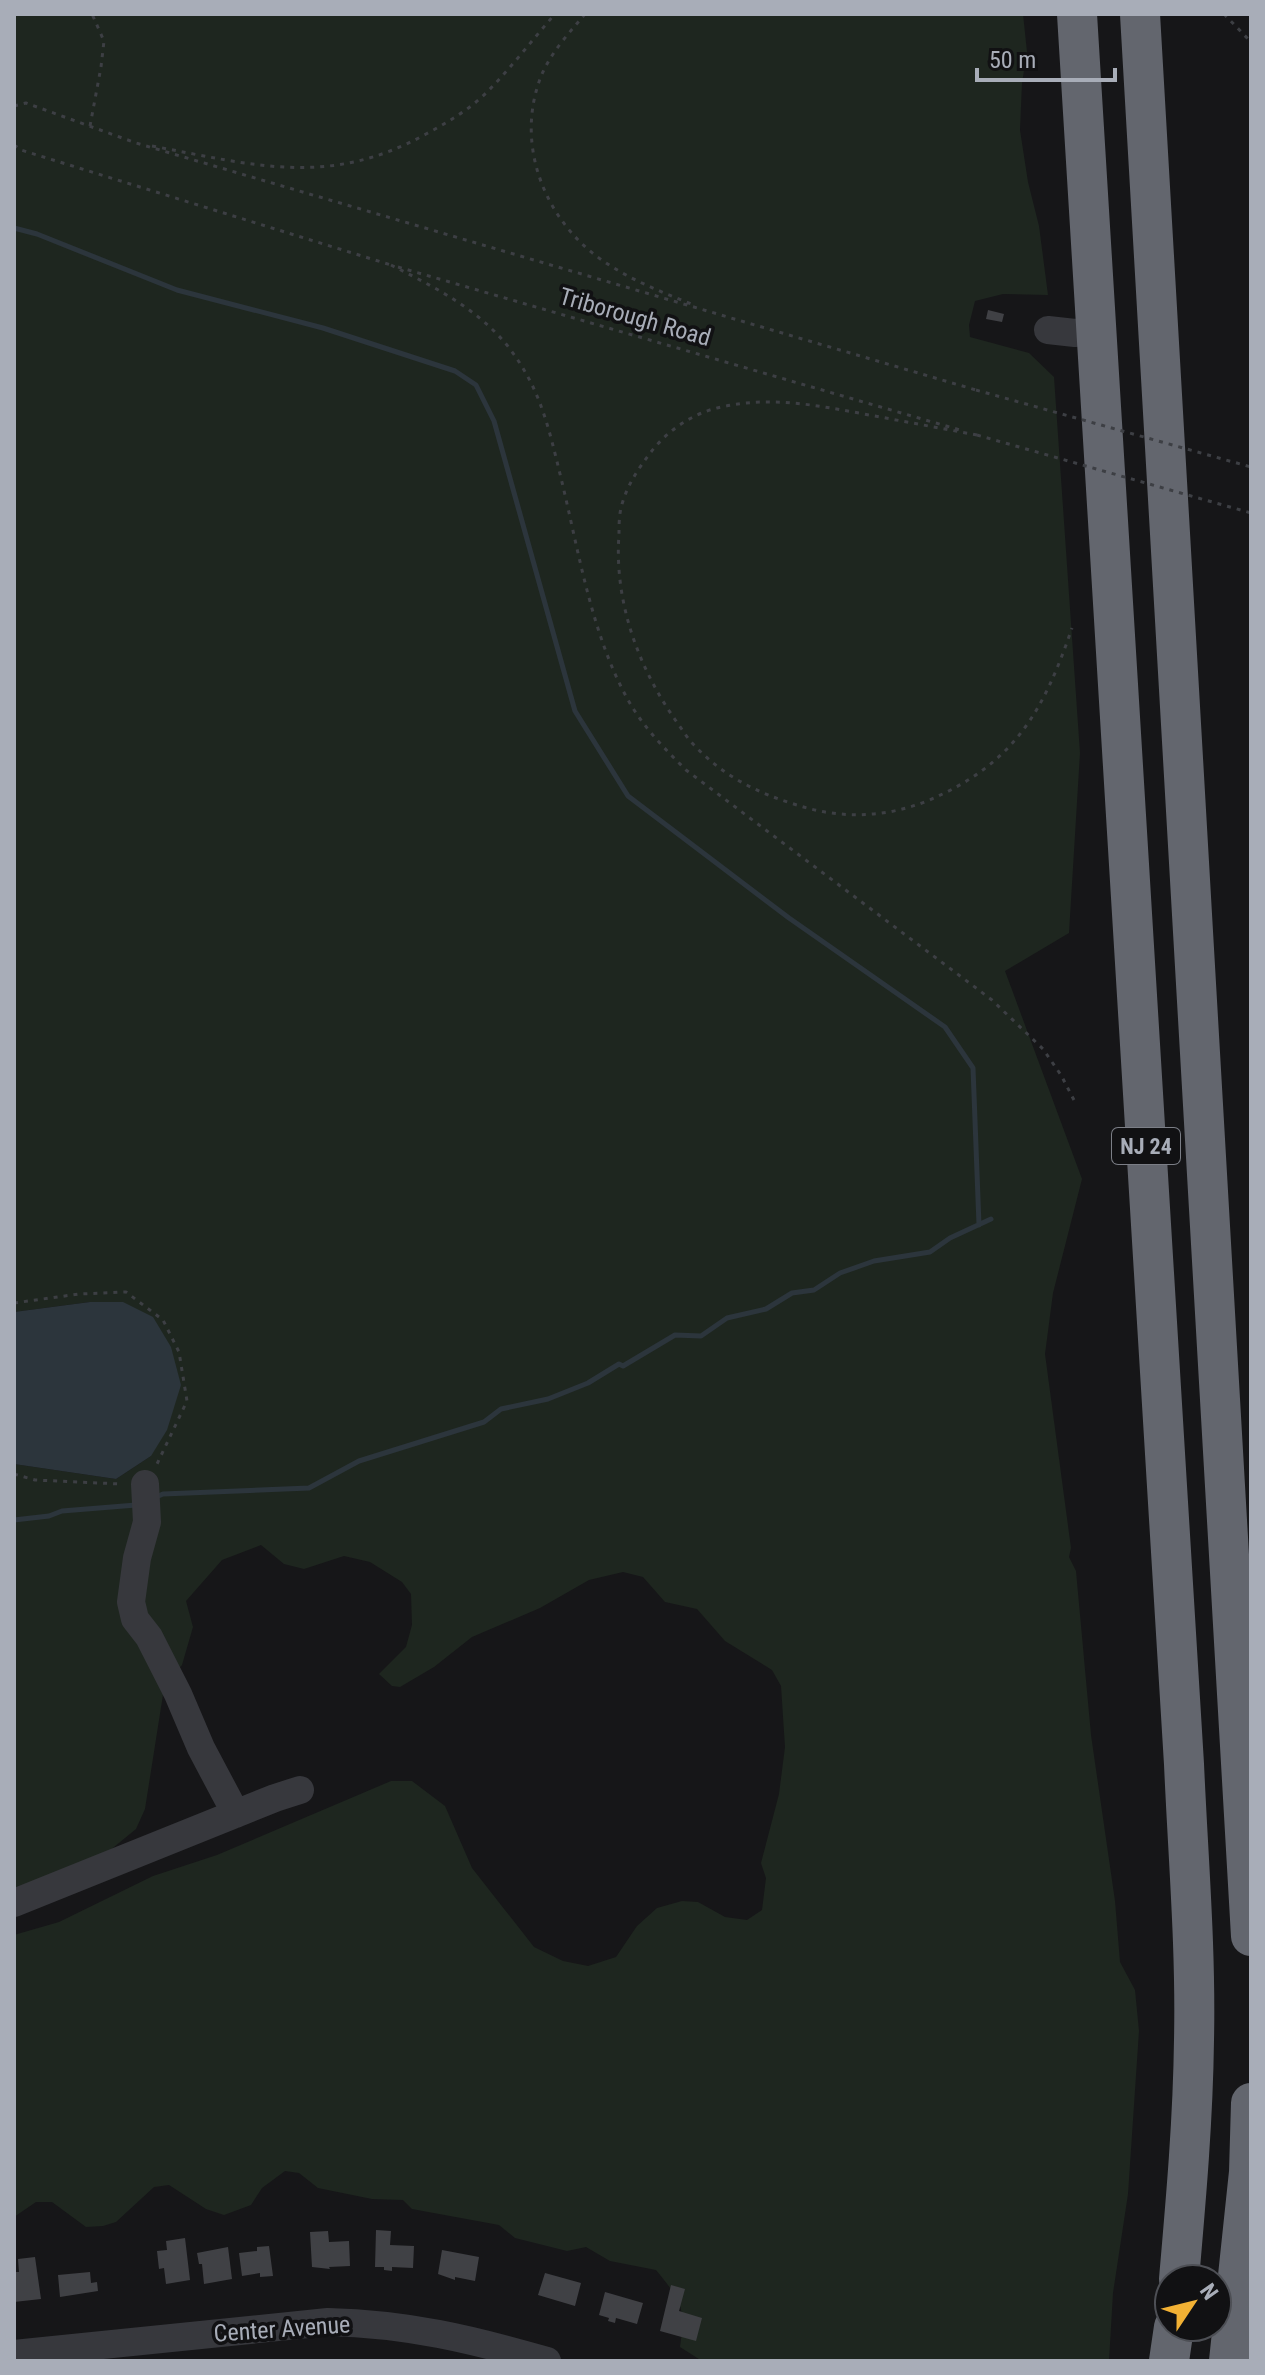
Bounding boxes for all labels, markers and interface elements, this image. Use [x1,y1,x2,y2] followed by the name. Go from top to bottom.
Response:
[977,32,1115,82] scale bar
[989,46,1036,74] text: 50 m
[556,282,714,352] street label: Triborough Road
[1112,1128,1180,1164] road number: NJ 24
[1153,2263,1233,2343] north arrow
[1195,2279,1223,2305] text: N
[213,2310,351,2348] street label: Center Avenue

